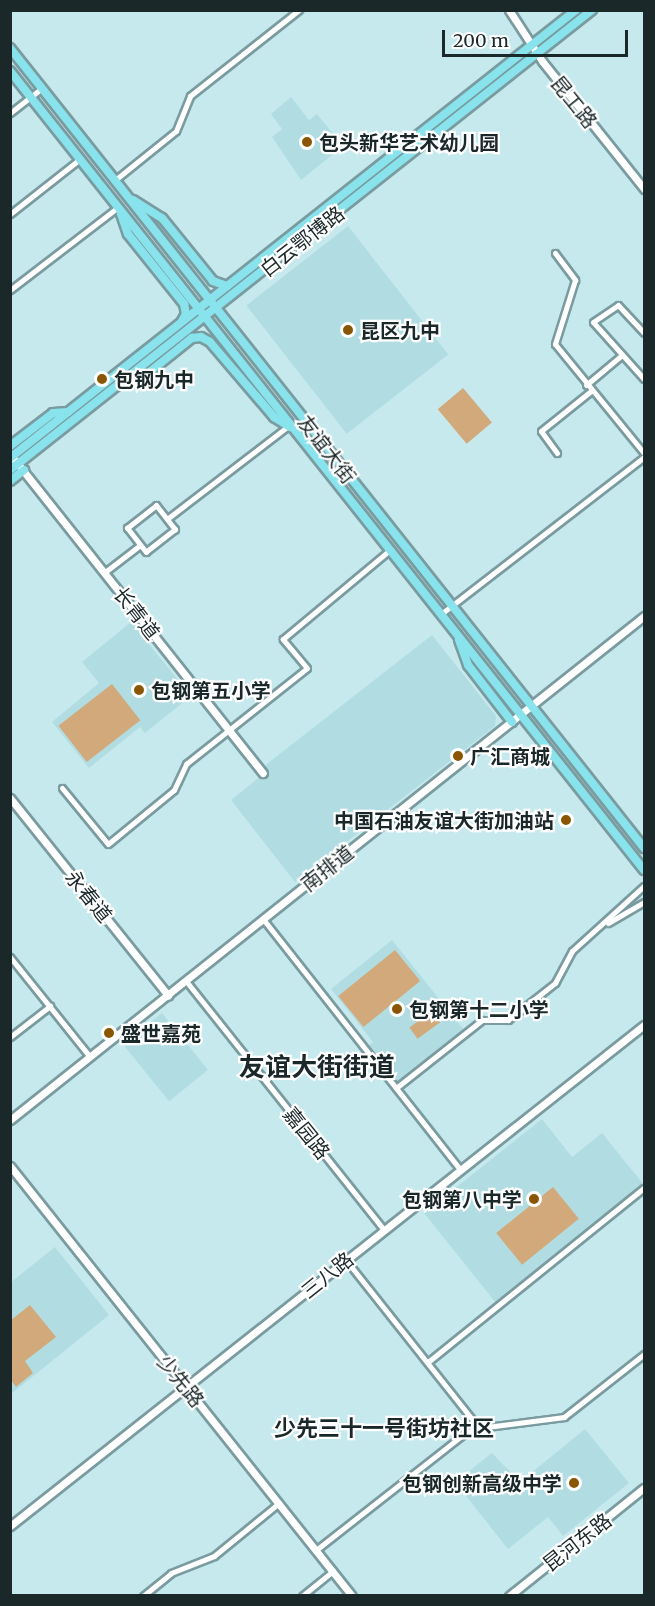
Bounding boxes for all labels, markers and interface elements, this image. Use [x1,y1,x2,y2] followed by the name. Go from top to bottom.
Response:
[445,18,631,56] scale bar
[453,29,509,52] text: 200 m
[546,71,602,133] street label: 昆工路
[319,130,499,154] place label: 包头新华艺术幼儿园
[300,135,314,149] marker: 包头新华艺术幼儿园
[255,201,349,281] street label: 白云鄂博路
[360,318,440,342] place label: 昆区九中
[341,323,355,337] marker: 昆区九中
[114,367,194,391] place label: 包钢九中
[95,372,109,386] marker: 包钢九中
[293,410,361,488] street label: 友谊大街
[109,582,165,644] street label: 长青道
[151,678,271,702] place label: 包钢第五小学
[132,683,146,697] marker: 包钢第五小学
[470,744,550,768] place label: 广汇商城
[451,749,465,763] marker: 广汇商城
[334,808,554,832] place label: 中国石油友谊大街加油站
[559,813,573,827] marker: 中国石油友谊大街加油站
[296,840,358,896] street label: 南排道
[61,865,117,927] street label: 永春道
[409,997,549,1021] place label: 包钢第十二小学
[390,1002,404,1016] marker: 包钢第十二小学
[121,1021,201,1045] place label: 盛世嘉苑
[102,1026,116,1040] marker: 盛世嘉苑
[239,1051,395,1083] district label: 友谊大街街道
[279,1102,335,1164] street label: 嘉园路
[402,1187,522,1211] place label: 包钢第八中学
[527,1192,541,1206] marker: 包钢第八中学
[296,1247,358,1303] street label: 三八路
[153,1350,209,1412] street label: 少先路
[274,1416,494,1442] district label: 少先三十一号街坊社区
[402,1471,562,1495] place label: 包钢创新高级中学
[567,1476,581,1490] marker: 包钢创新高级中学
[538,1508,616,1576] street label: 昆河东路

